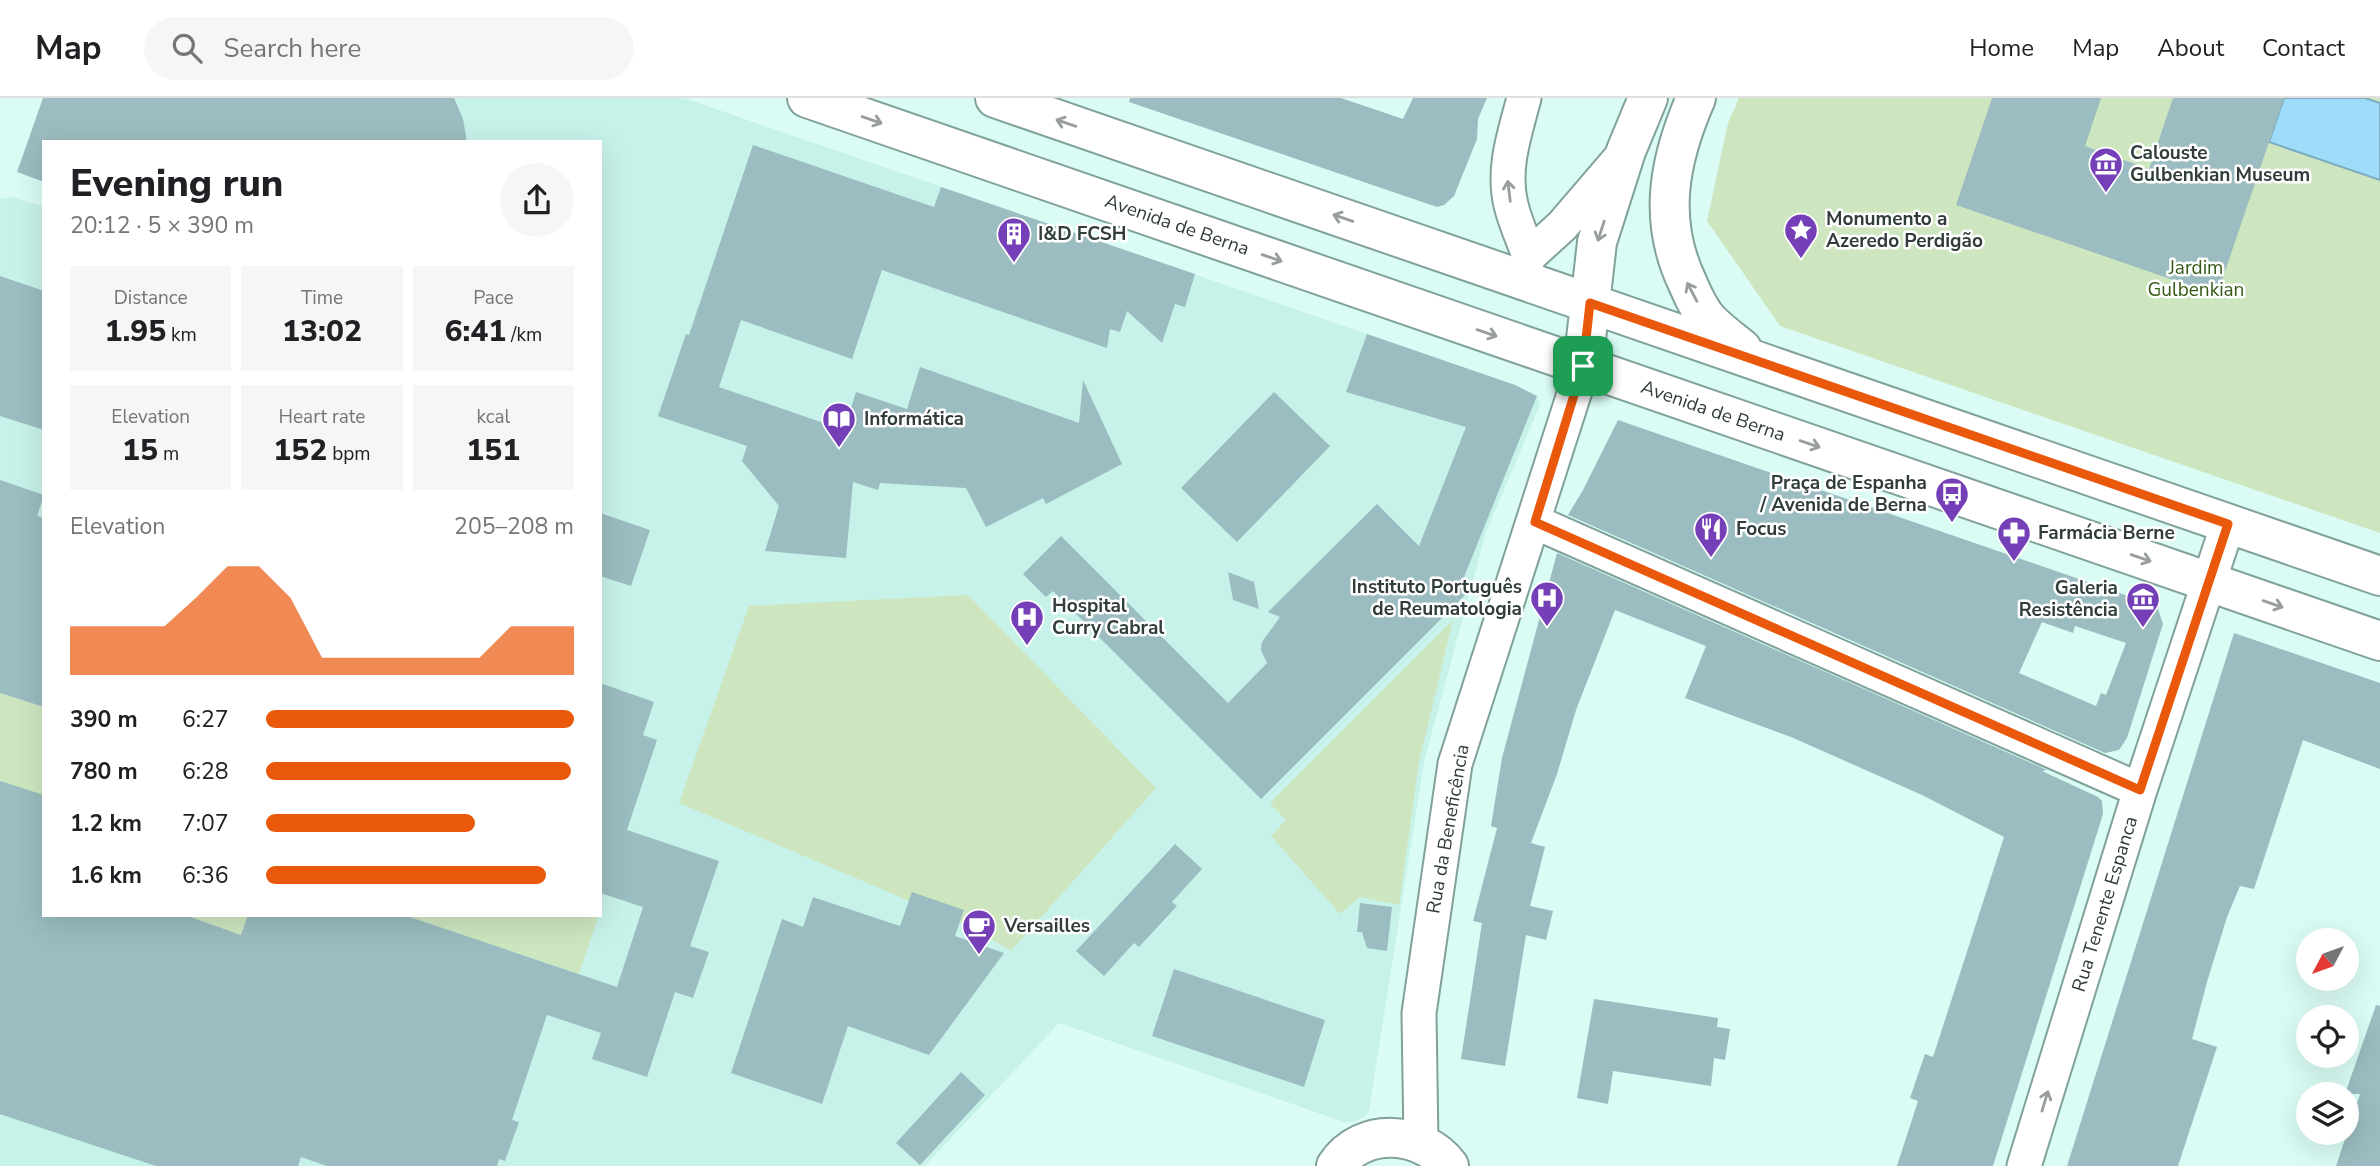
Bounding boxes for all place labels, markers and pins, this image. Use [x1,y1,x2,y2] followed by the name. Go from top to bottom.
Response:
[2130,140,2310,188] place label: Calouste Gulbenkian Museum
[2087,145,2125,194] museum icon: Calouste Gulbenkian Museum
[1826,206,1983,254] place label: Monumento a Azeredo Perdigão
[1782,211,1820,260] place icon: Monumento a Azeredo Perdigão
[995,215,1033,264] building icon: I&D FCSH
[1038,221,1126,247] place label: I&D FCSH
[1553,336,1613,396] pin
[820,400,858,449] library icon: Informática
[864,406,964,432] place label: Informática
[1759,470,1927,518] place label: Praça de Espanha / Avenida de Berna
[1933,475,1971,524] bus stop icon: Praça de Espanha / Avenida de Berna
[1692,510,1730,559] restaurant icon: Focus
[1995,514,2033,563] pharmacy icon: Farmácia Berne
[1736,516,1787,542] place label: Focus
[2038,520,2175,546] place label: Farmácia Berne
[1351,574,1522,622] place label: Instituto Português de Reumatologia
[2019,575,2118,623] place label: Galeria Resistência
[1528,579,1566,628] hospital icon: Instituto Português de Reumatologia
[2124,580,2162,629] museum icon: Galeria Resistência
[1052,593,1164,641] place label: Hospital Curry Cabral
[1008,598,1046,647] hospital icon: Hospital Curry Cabral
[960,907,998,956] cafe icon: Versailles
[1003,913,1090,939] place label: Versailles

